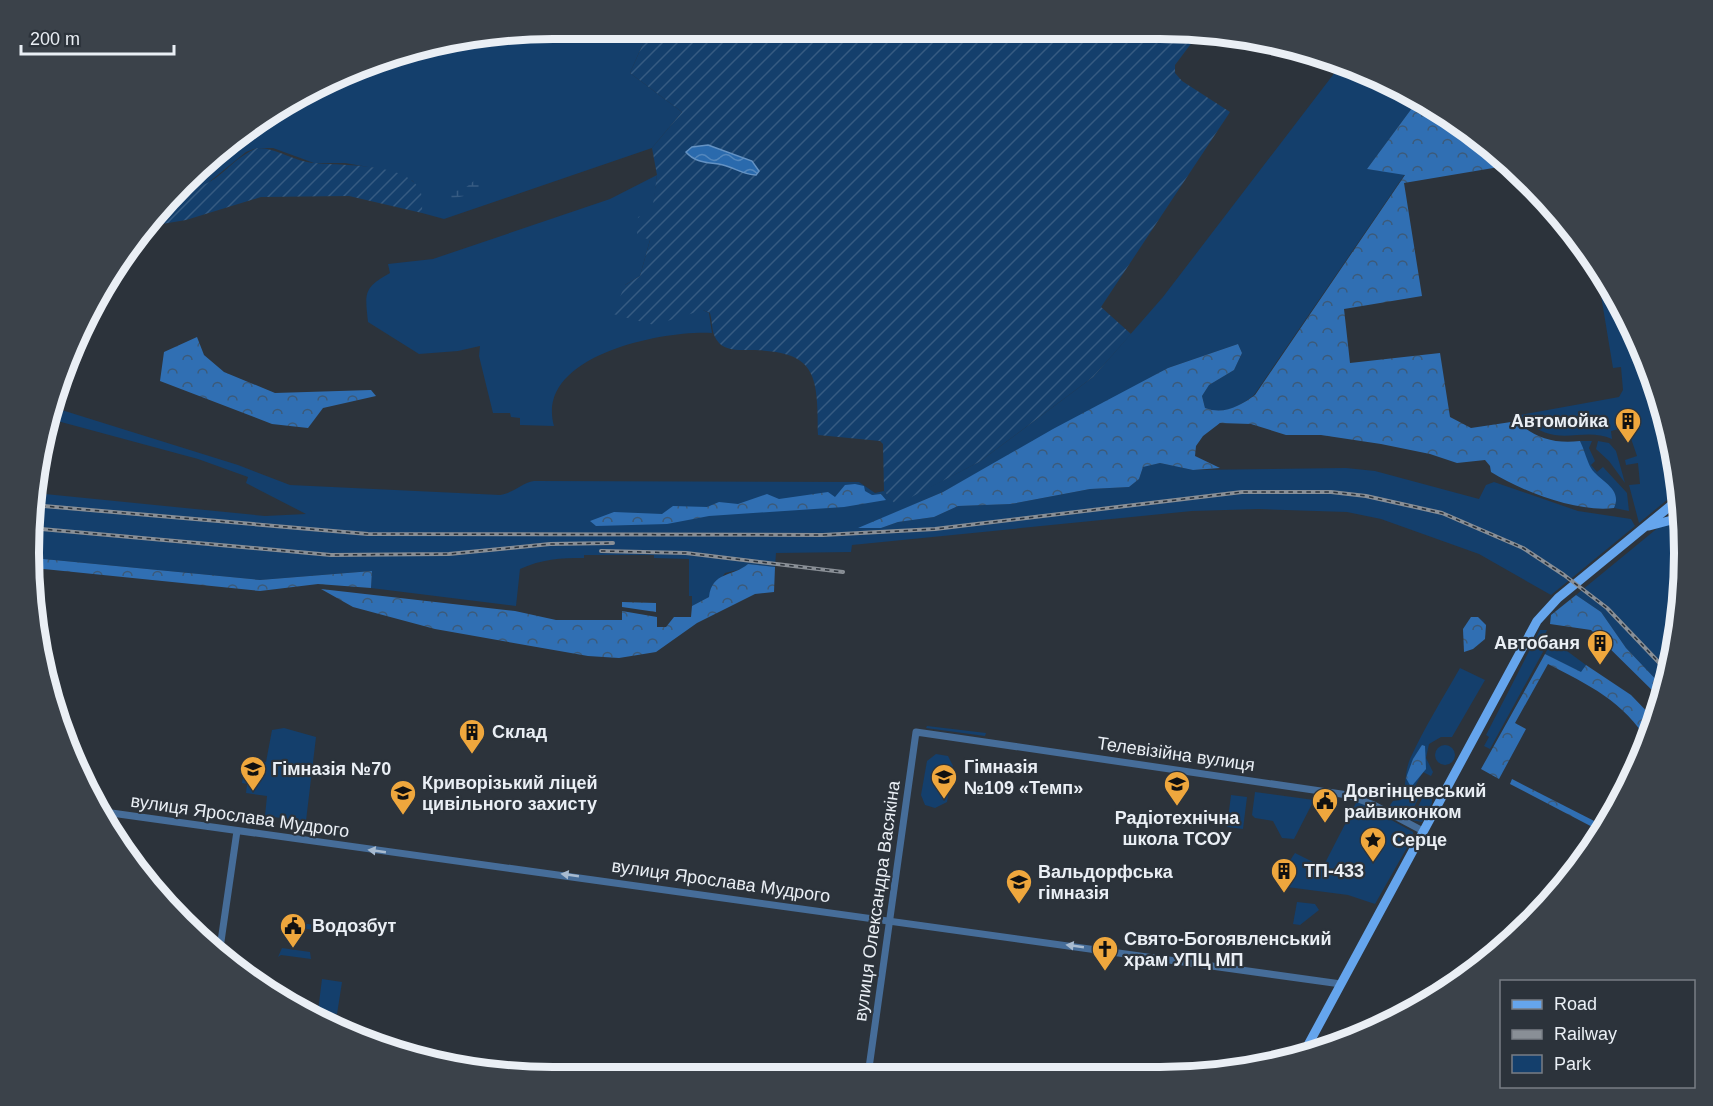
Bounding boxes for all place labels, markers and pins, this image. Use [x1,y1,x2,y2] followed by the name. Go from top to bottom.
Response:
[1613,406,1643,444] building icon: Автомойка
[1511,411,1609,431] place label: Автомойка
[1585,628,1615,666] building icon: Автобаня
[1494,633,1580,653] place label: Автобаня
[457,717,487,755] building icon: Склад
[492,722,548,742] place label: Склад
[238,754,268,792] school or university icon: Гімназія №70
[964,757,1083,798] place label: Гімназія №109 «Темп»
[272,759,391,779] place label: Гімназія №70
[929,762,959,800] school or university icon: Гімназія №109 «Темп»
[1162,769,1192,807] school or university icon: Радіотехнічна школа ТСОУ
[422,773,598,814] place label: Криворізький ліцей цивільного захисту
[388,778,418,816] school or university icon: Криворізький ліцей цивільного захисту
[1344,781,1486,822] place label: Довгінцевський райвиконком
[1310,786,1340,824] public building icon: Довгінцевський райвиконком
[1115,808,1240,849] place label: Радіотехнічна школа ТСОУ
[1358,825,1388,863] place icon: Серце
[1392,830,1447,850] place label: Серце
[1269,856,1299,894] building icon: ТП-433
[1304,861,1364,881] place label: ТП-433
[1038,862,1174,903] place label: Вальдорфська гімназія
[1004,867,1034,905] school or university icon: Вальдорфська гімназія
[278,911,308,949] public building icon: Водозбут
[312,916,397,936] place label: Водозбут
[1124,929,1331,970] place label: Свято-Богоявленський храм УПЦ МП
[1090,934,1120,972] church icon: Свято-Богоявленський храм УПЦ МП

